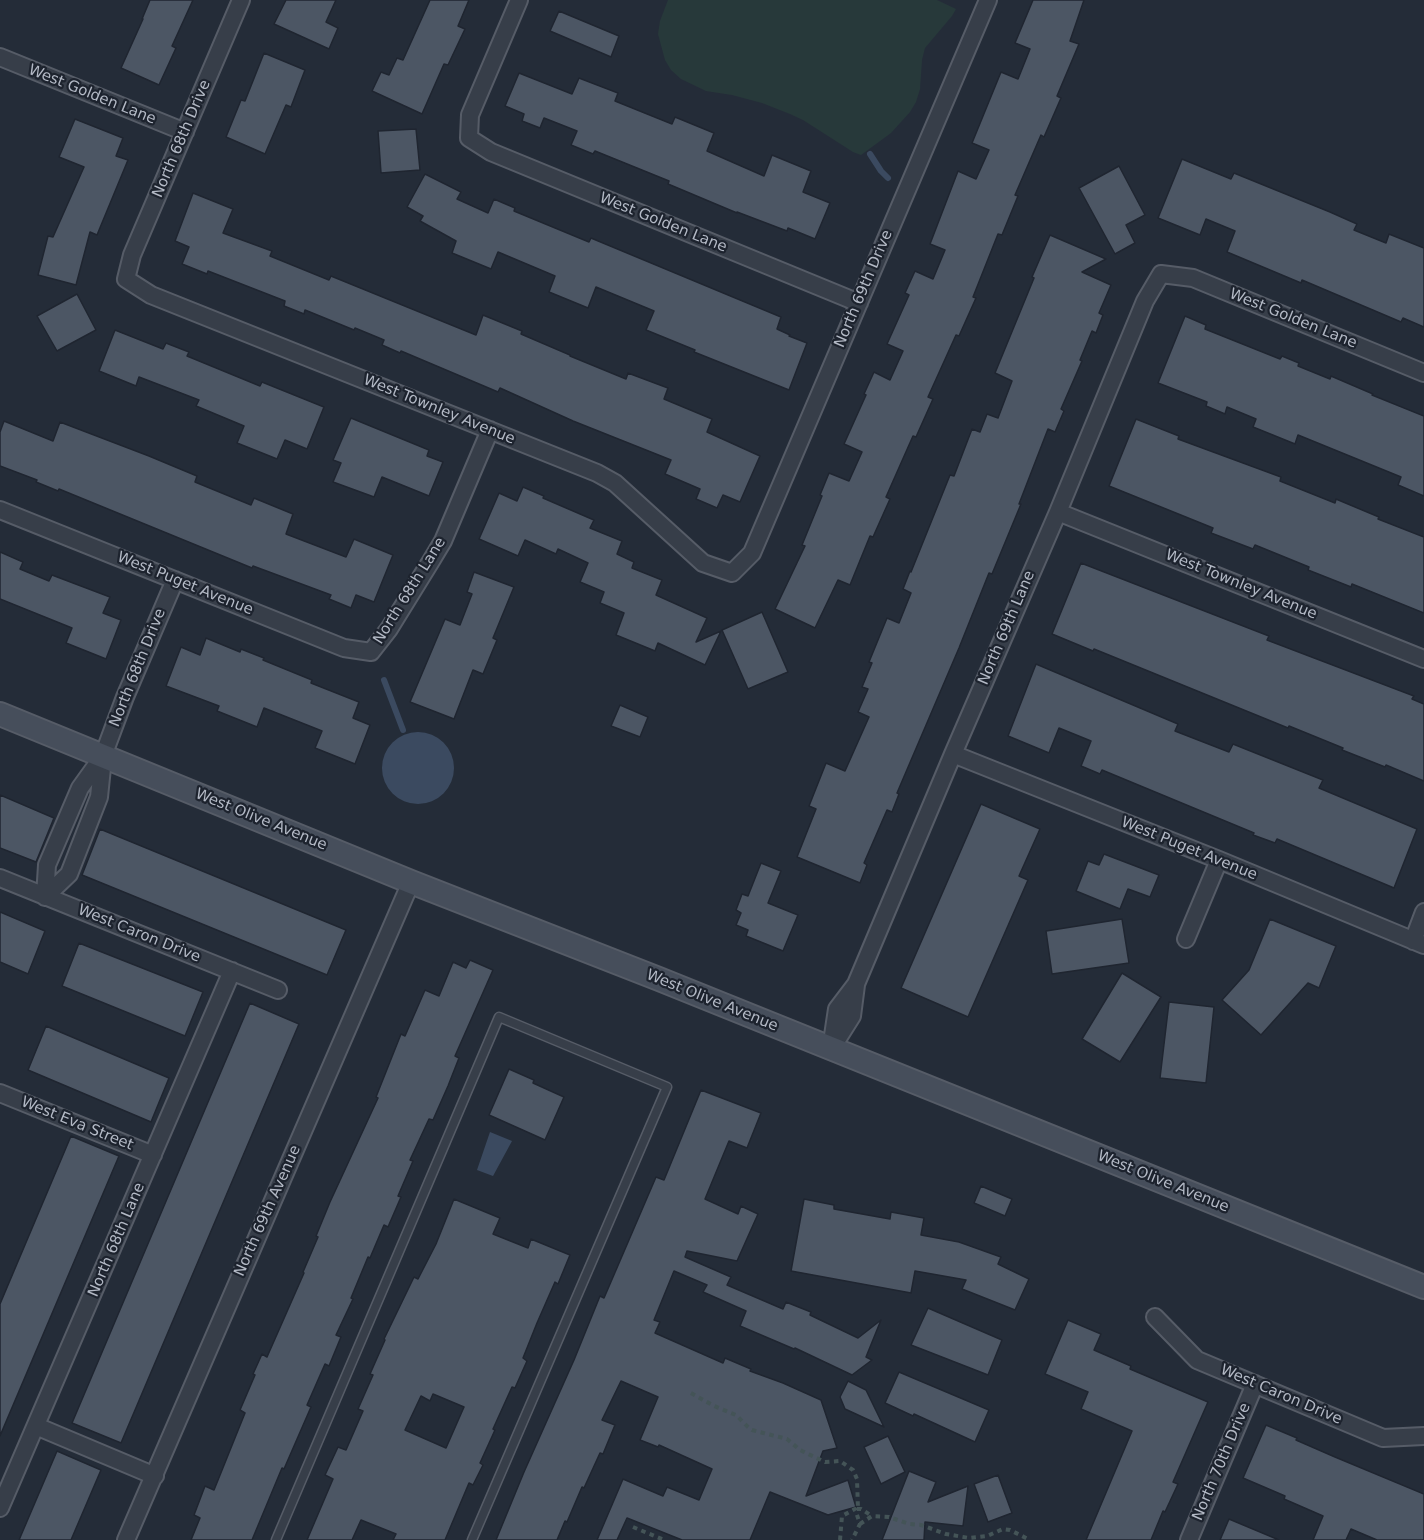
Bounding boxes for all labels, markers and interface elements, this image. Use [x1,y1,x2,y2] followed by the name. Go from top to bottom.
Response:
[26,61,158,129] street label: West Golden Lane
[149,78,215,200] street label: North 68th Drive
[597,189,729,257] street label: West Golden Lane
[831,228,897,350] street label: North 69th Drive
[1227,285,1359,353] street label: West Golden Lane
[361,371,517,449] street label: West Townley Avenue
[370,534,450,648] street label: North 68th Lane
[1163,546,1319,624] street label: West Townley Avenue
[114,548,256,620] street label: West Puget Avenue
[975,568,1039,688] street label: North 69th Lane
[106,606,170,730] street label: North 68th Drive
[193,785,329,855] street label: West Olive Avenue
[1118,813,1260,885] street label: West Puget Avenue
[75,901,203,967] street label: West Caron Drive
[644,966,780,1036] street label: West Olive Avenue
[18,1093,136,1155] street label: West Eva Street
[231,1143,305,1279] street label: North 69th Avenue
[1095,1147,1231,1217] street label: West Olive Avenue
[85,1180,149,1300] street label: North 68th Lane
[1217,1361,1345,1429] street label: West Caron Drive
[1189,1401,1255,1523] street label: North 70th Drive

